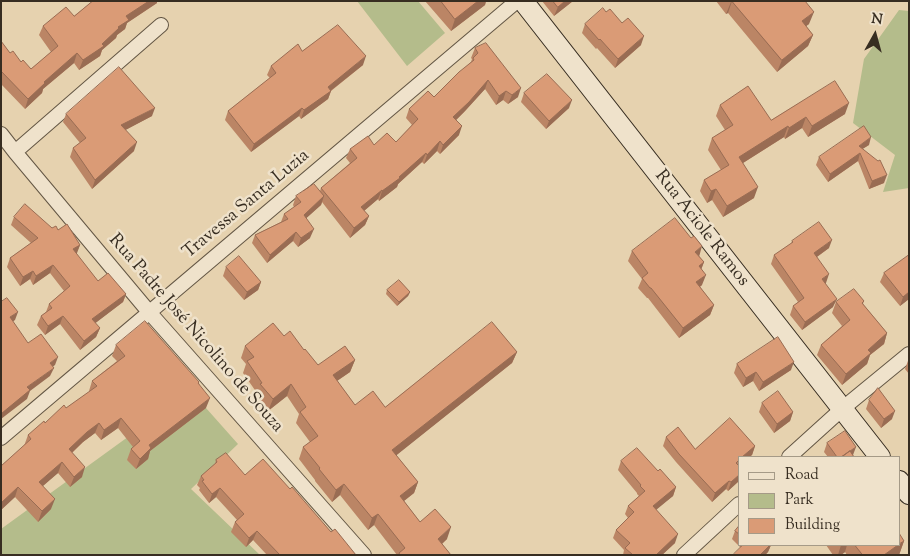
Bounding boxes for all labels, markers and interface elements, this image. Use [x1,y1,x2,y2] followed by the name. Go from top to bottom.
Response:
[850,10,900,60] north arrow
[870,10,884,31] text: N
[179,146,315,264] street label: Travessa Santa Luzia
[649,167,753,291] street label: Rua Aciole Ramos
[103,230,287,438] street label: Rua Padre José Nicolino de Souza
[738,456,900,546] legend
[785,465,819,486] text: Road
[785,490,814,511] text: Park
[785,515,840,536] text: Building

